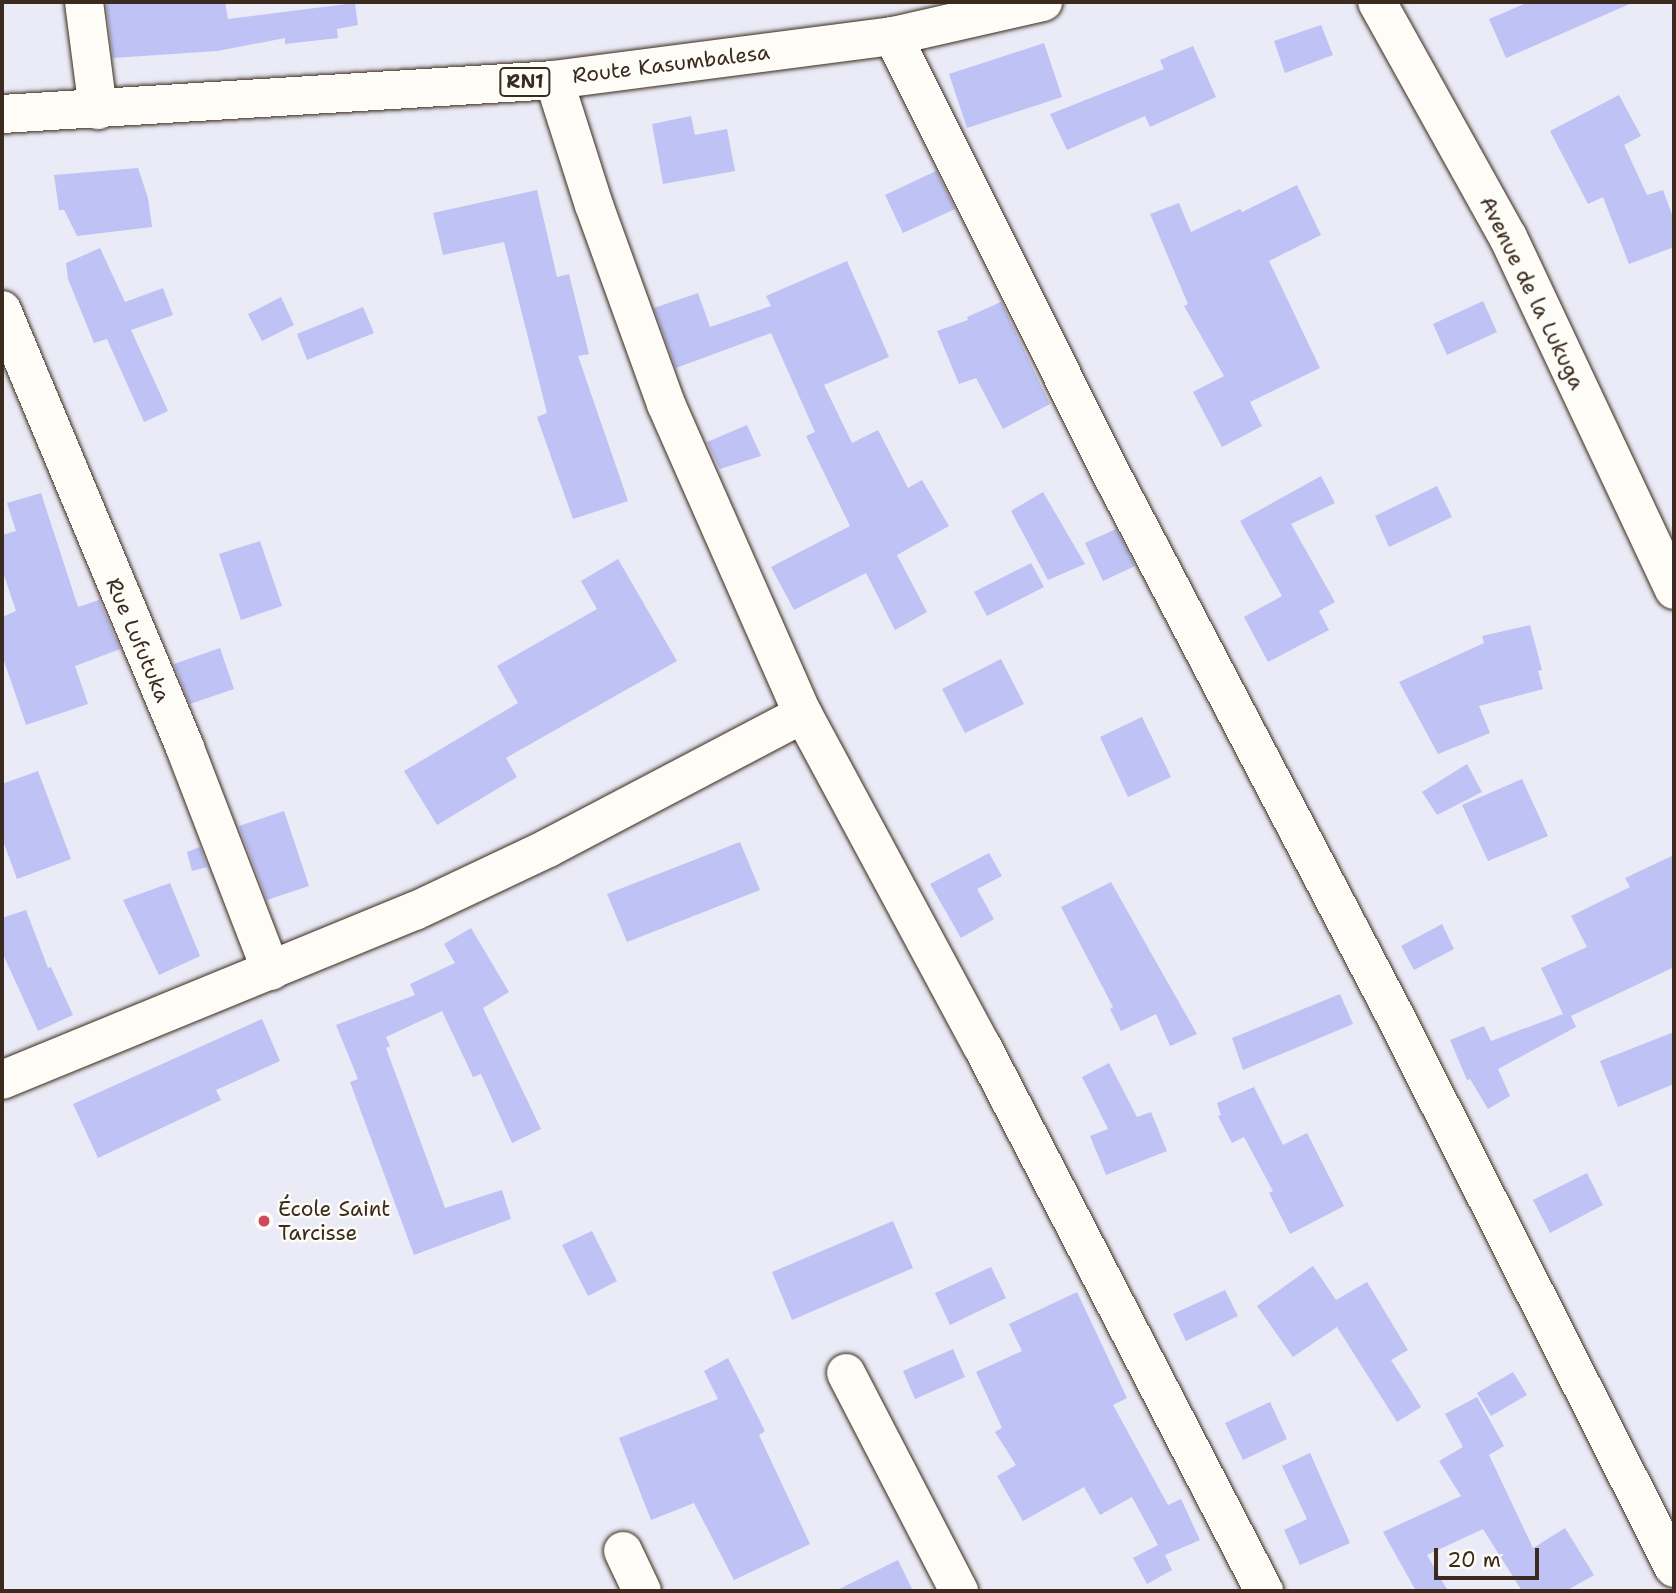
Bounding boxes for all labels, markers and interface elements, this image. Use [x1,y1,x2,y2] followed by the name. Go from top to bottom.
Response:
[571,39,771,89] street label: Route Kasumbalesa
[499,66,551,97] road number: RN1
[1474,192,1590,394] street label: Avenue de la Lukuga
[101,574,175,706] street label: Rue Lufutuka
[278,1196,391,1246] place label: École Saint Tarcisse
[256,1213,272,1229] marker: École Saint Tarcisse
[1438,1534,1543,1578] scale bar
[1447,1546,1501,1574] text: 20 m

